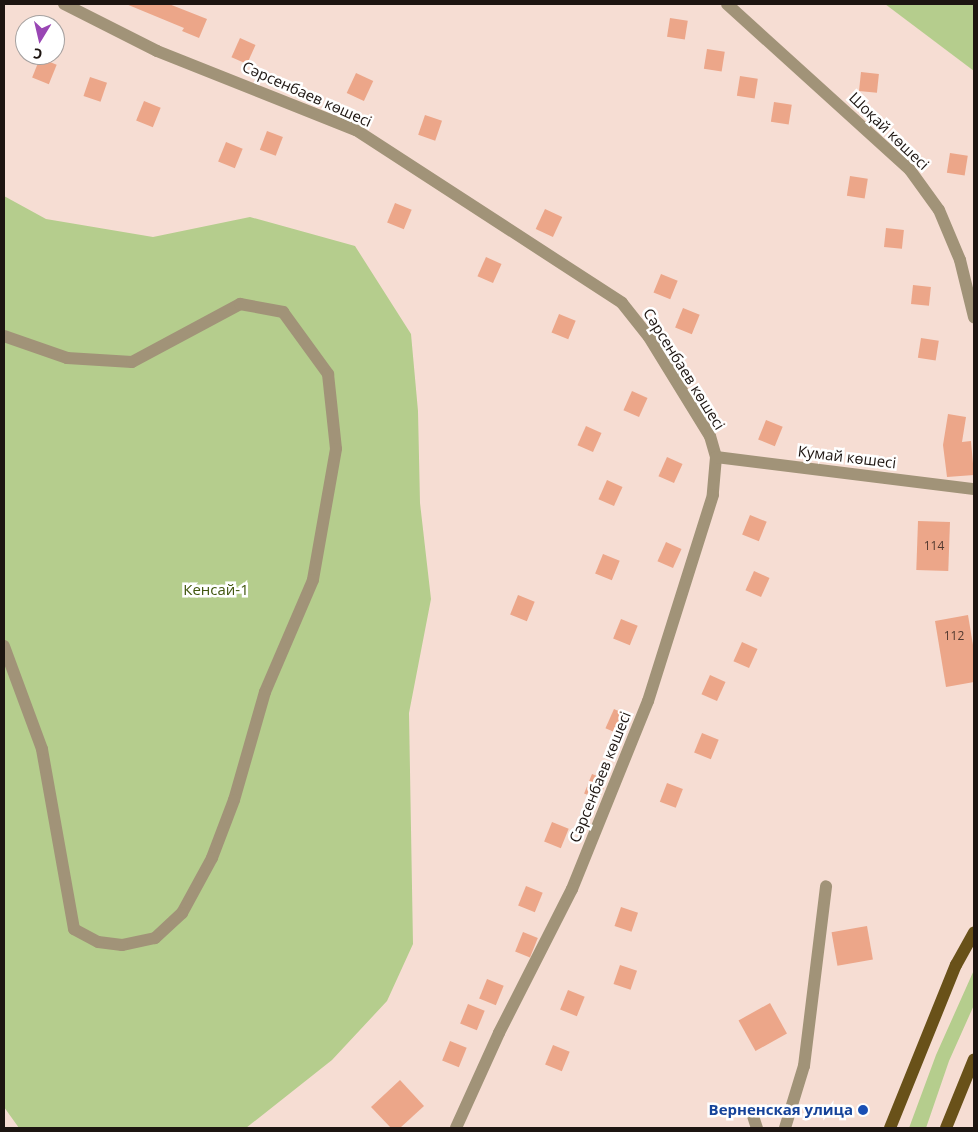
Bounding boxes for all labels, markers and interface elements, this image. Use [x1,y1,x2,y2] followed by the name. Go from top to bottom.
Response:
[15,15,65,65] north arrow
[32,44,44,64] text: С
[239,57,375,131] street label: Сәрсенбаев көшесі
[845,88,933,174] street label: Шоқай көшесі
[639,305,729,433] street label: Сәрсенбаев көшесі
[797,442,897,472] street label: Кумай көшесі
[924,539,944,553] house number: 114
[183,581,249,599] park label: Кенсай-1
[944,629,964,643] house number: 112
[565,709,635,845] street label: Сәрсенбаев көшесі
[709,1101,853,1119] place label: Верненская улица
[857,1104,869,1116] marker: Верненская улица

